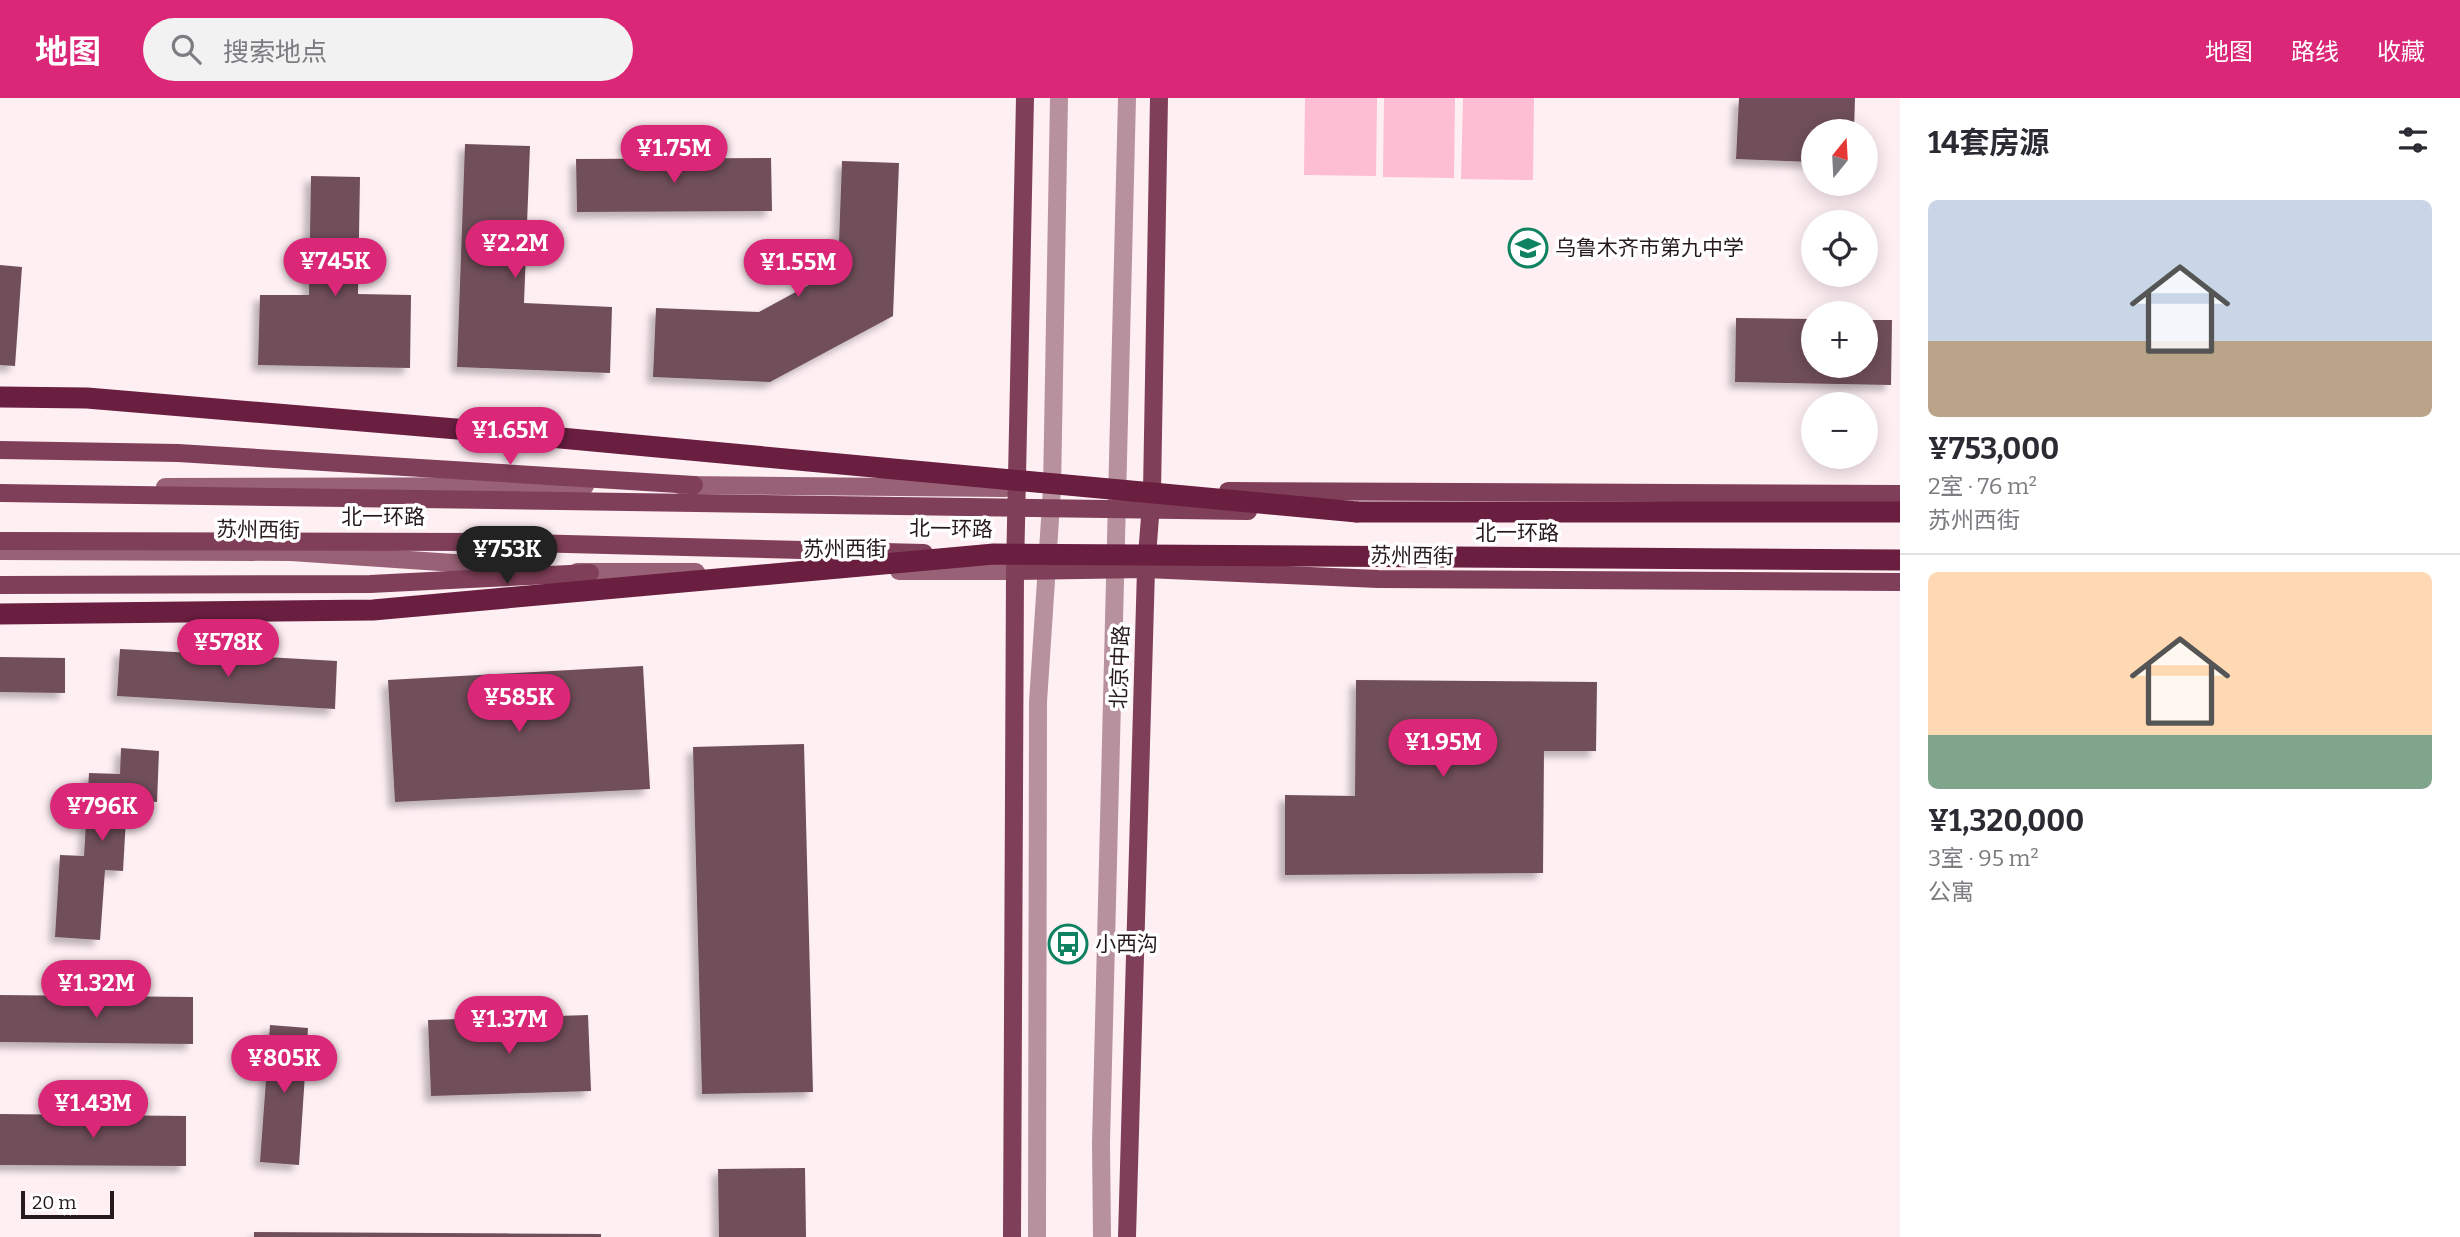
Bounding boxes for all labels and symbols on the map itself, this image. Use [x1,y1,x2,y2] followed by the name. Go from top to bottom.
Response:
[1801,119,1878,196] north arrow
[617,126,731,185] pin: ¥1.75M
[466,220,564,280] pin: ¥2.2M
[1507,227,1549,269] school or university icon: 乌鲁木齐市第九中学
[1555,235,1744,261] place label: 乌鲁木齐市第九中学
[286,238,384,298] pin: ¥745K
[741,240,855,299] pin: ¥1.55M
[453,408,567,467] pin: ¥1.65M
[341,504,425,530] street label: 北一环路
[909,515,993,543] street label: 北一环路
[216,516,300,544] street label: 苏州西街
[1475,520,1559,546] street label: 北一环路
[458,526,556,586] pin: ¥753K
[803,536,887,562] street label: 苏州西街
[1370,542,1454,570] street label: 苏州西街
[179,620,277,679] pin: ¥578K
[1106,625,1134,709] street label: 北京中路
[470,674,568,734] pin: ¥585K
[1386,720,1500,779] pin: ¥1.95M
[53,784,151,843] pin: ¥796K
[1047,923,1089,965] bus stop icon: 小西沟
[1095,931,1158,957] place label: 小西沟
[39,960,153,1020] pin: ¥1.32M
[452,996,566,1056] pin: ¥1.37M
[235,1035,333,1095] pin: ¥805K
[36,1080,150,1140] pin: ¥1.43M
[21,1188,114,1220] scale bar

